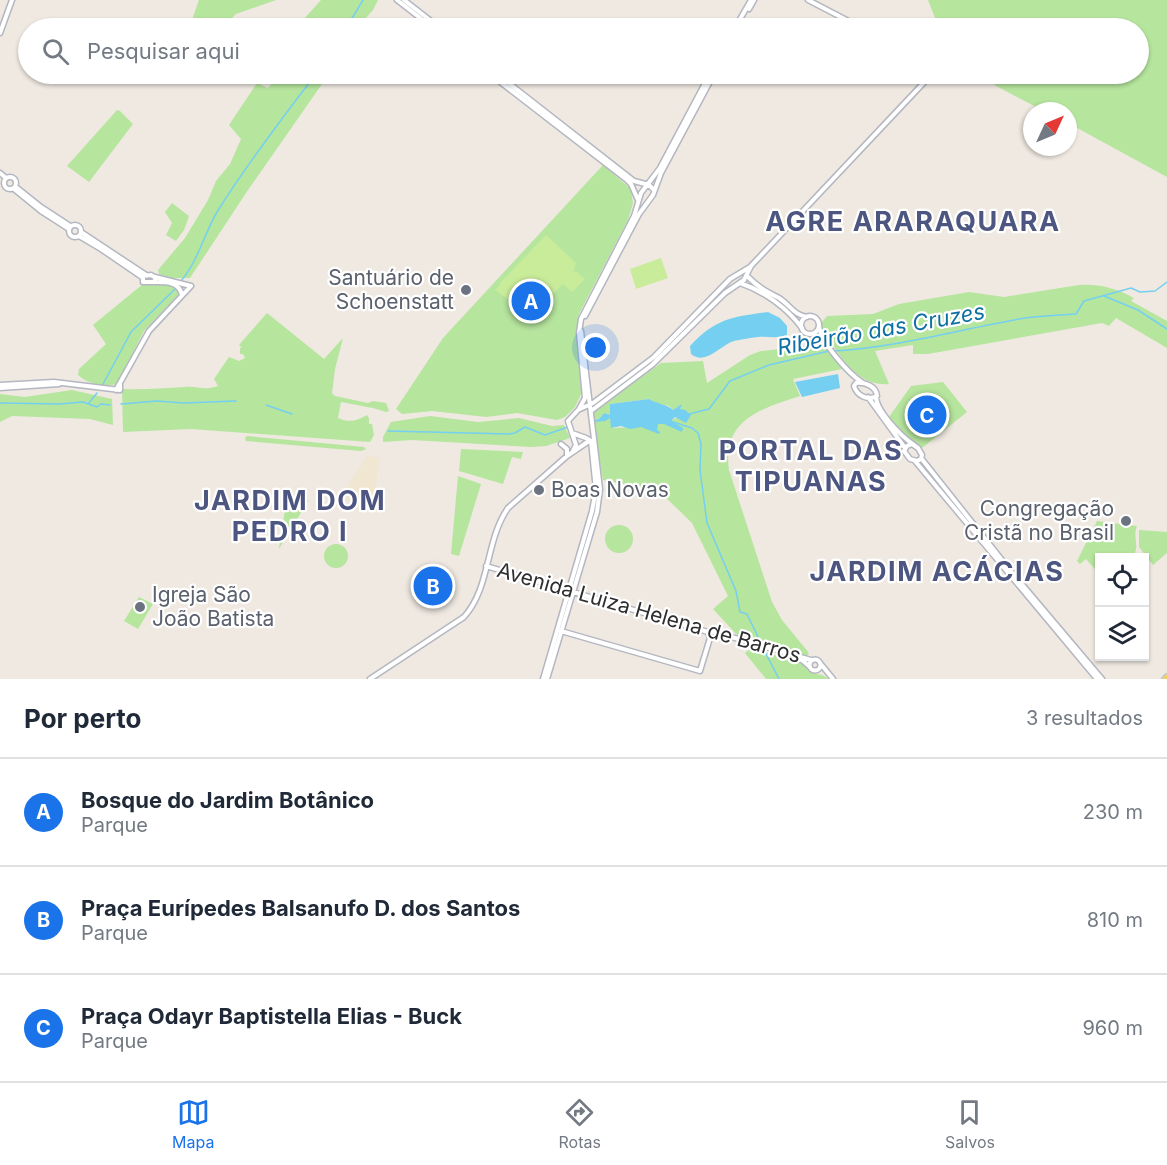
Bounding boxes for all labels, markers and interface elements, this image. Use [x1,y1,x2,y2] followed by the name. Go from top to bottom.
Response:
[18,18,1149,84] search box
[39,35,72,68] icon: search
[87,38,240,64] text: Pesquisar aqui
[1023,102,1077,156] north arrow
[765,205,1061,238] district label: AGRE ARARAQUARA
[328,265,454,314] place label: Santuário de Schoenstatt
[512,278,550,324] pin: A
[459,283,473,297] marker: Santuário de Schoenstatt
[775,298,987,360] water label: Ribeirão das Cruzes
[581,333,610,362] your location
[908,392,946,438] pin: C
[719,434,903,498] district label: PORTAL DAS TIPUANAS
[551,477,669,502] place label: Boas Novas
[532,483,546,497] marker: Boas Novas
[194,484,386,548] district label: JARDIM DOM PEDRO I
[964,496,1114,545] place label: Congregação Cristã no Brasil
[1119,514,1133,528] marker: Congregação Cristã no Brasil
[1095,553,1149,661] map controls
[1095,553,1149,607] button: locate
[809,555,1065,588] district label: JARDIM ACÁCIAS
[494,557,804,668] street label: Avenida Luiza Helena de Barros
[414,564,452,608] pin: B
[152,582,274,631] place label: Igreja São João Batista
[133,600,147,614] marker: Igreja São João Batista
[1095,607,1149,661] button: layers
[24,703,142,734] text: Por perto
[1026,706,1143,730] text: 3 resultados
[81,787,374,813] text: Bosque do Jardim Botânico
[36,800,51,824] text: A
[1083,800,1143,824] text: 230 m
[81,813,148,837] text: Parque
[81,895,520,921] text: Praça Eurípedes Balsanufo D. dos Santos
[37,908,50,932] text: B
[1087,908,1143,932] text: 810 m
[81,921,148,945] text: Parque
[81,1003,462,1029] text: Praça Odayr Baptistella Elias - Buck
[36,1016,51,1040] text: C
[1082,1016,1143,1040] text: 960 m
[81,1029,148,1053] text: Parque
[172,1096,214,1152] tab: Mapa
[559,1096,601,1152] tab: Rotas
[945,1096,995,1152] tab: Salvos

